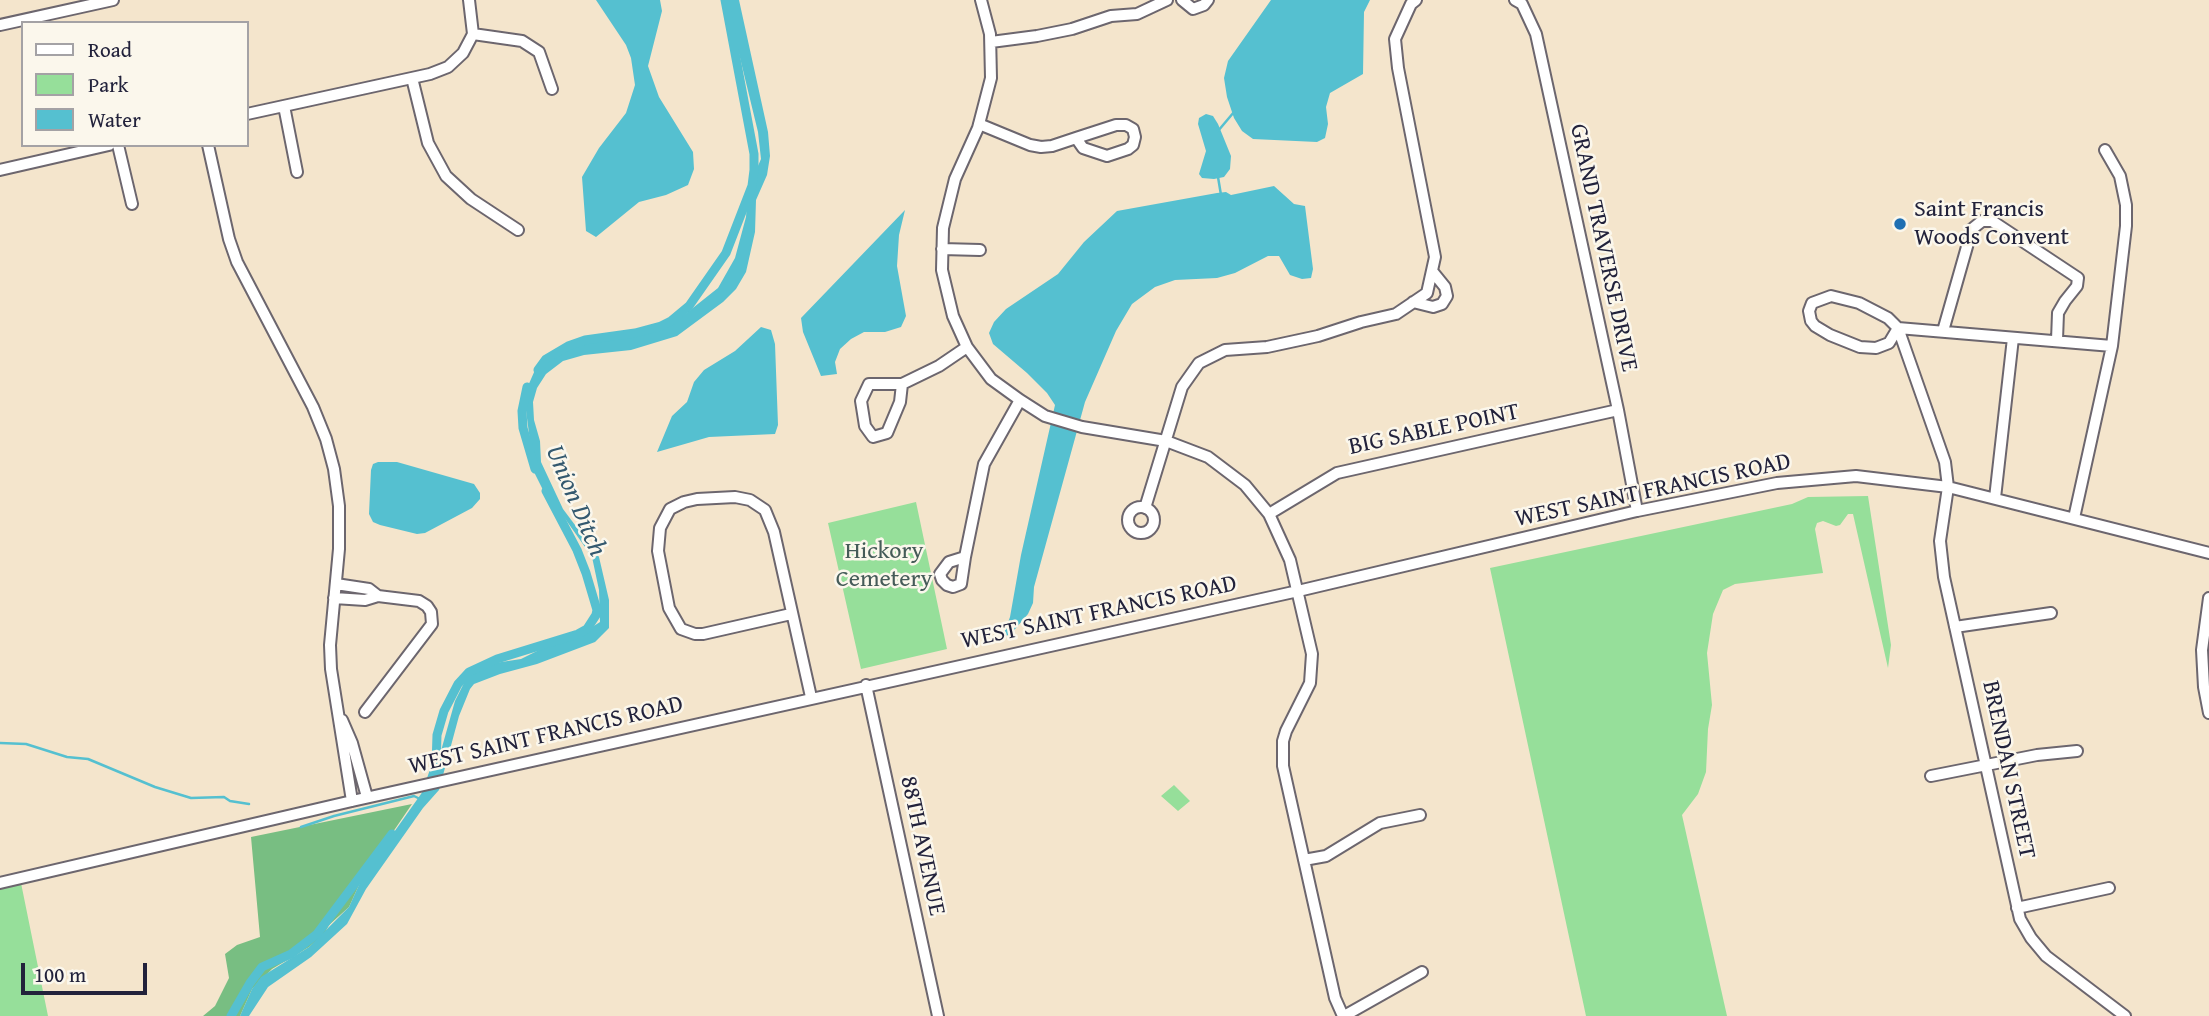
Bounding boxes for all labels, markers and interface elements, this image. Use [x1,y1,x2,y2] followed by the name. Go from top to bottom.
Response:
[21,21,248,147] legend
[88,34,132,65] text: Road
[88,69,129,100] text: Park
[88,104,141,135] text: Water
[1563,122,1643,374] street label: GRAND TRAVERSE DRIVE
[1914,196,2069,252] place label: Saint Francis Woods Convent
[1892,216,1908,232] marker: Saint Francis Woods Convent
[1346,398,1522,462] street label: BIG SABLE POINT
[538,441,612,561] water label: Union Ditch
[1513,448,1793,534] street label: WEST SAINT FRANCIS ROAD
[836,538,932,594] park label: Hickory Cemetery
[959,570,1239,656] street label: WEST SAINT FRANCIS ROAD
[1975,678,2041,862] street label: BRENDAN STREET
[406,690,686,782] street label: WEST SAINT FRANCIS ROAD
[893,774,951,918] street label: 88TH AVENUE
[24,950,150,994] scale bar
[34,959,86,990] text: 100 m

